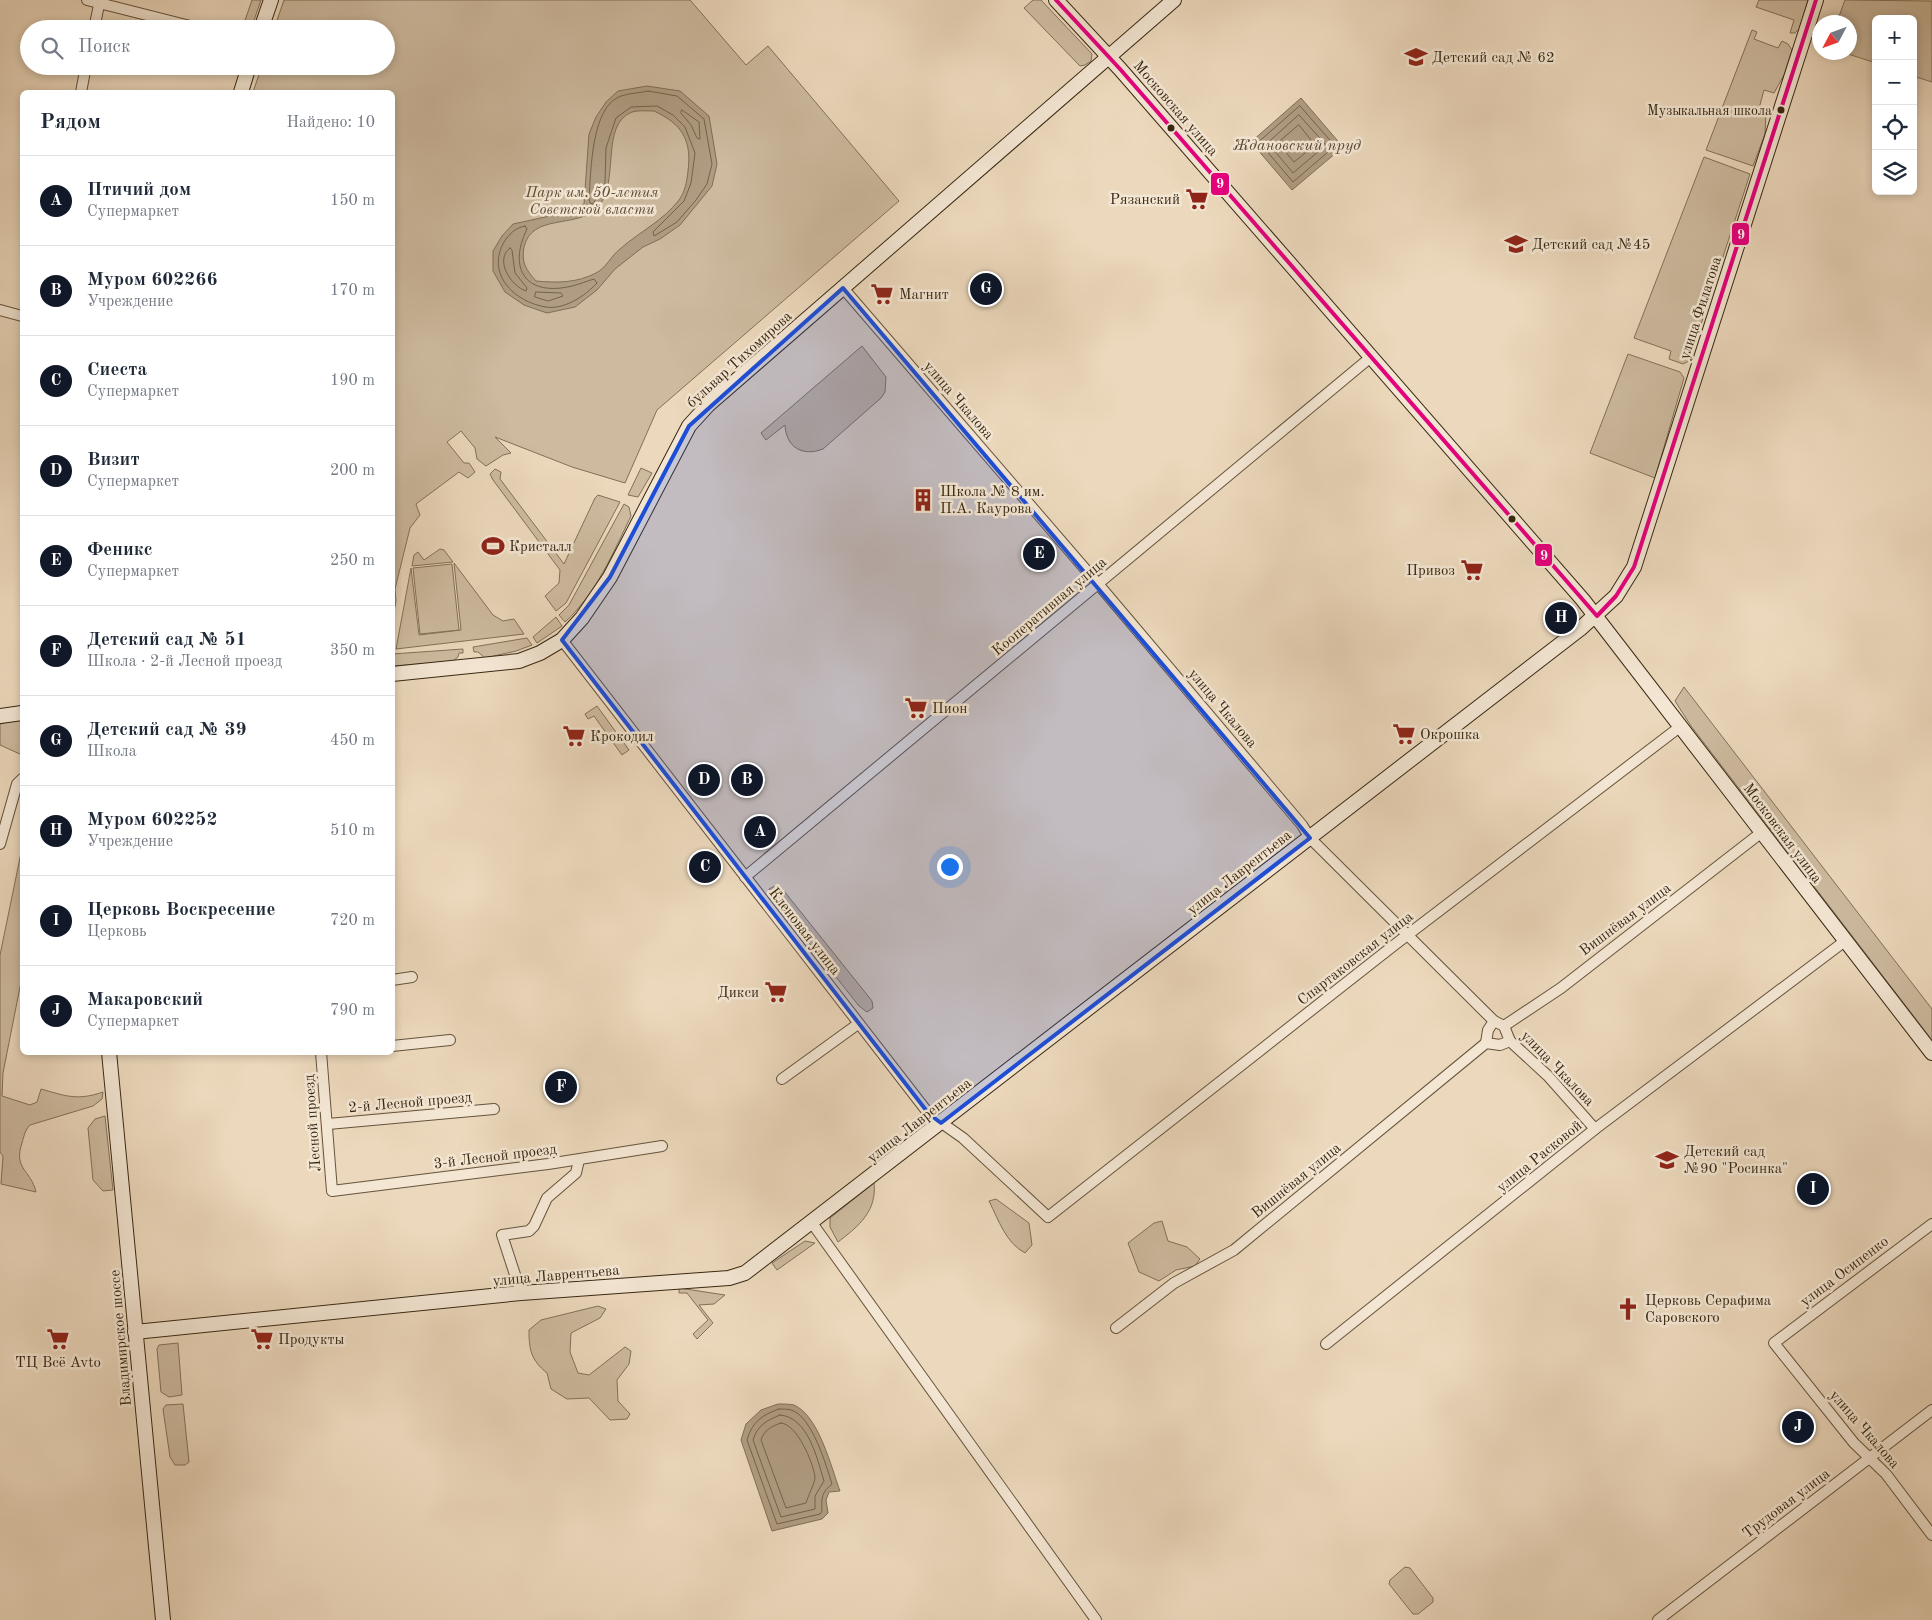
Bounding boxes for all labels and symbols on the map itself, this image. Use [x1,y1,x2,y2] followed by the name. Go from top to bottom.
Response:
[1812,15,1857,60] north arrow
[1403,44,1429,70] school or university icon: Детский сад № 62
[1432,51,1555,66] place label: Детский сад № 62
[1130,59,1220,160] street label: Московская улица
[1647,104,1772,118] place label: Музыкальная школа
[1776,105,1786,115] marker: Музыкальная школа
[1166,123,1176,133] unlabelled marker
[1233,138,1361,154] water label: Ждановский пруд
[1210,172,1230,196] line badge: 9
[1216,177,1224,191] text: 9
[524,185,659,218] park label: Парк им. 50-летия Советской власти
[1184,186,1210,212] supermarket icon: Рязанский
[1110,193,1180,208] place label: Рязанский
[1731,222,1750,246] line badge: 9
[1737,228,1745,242] text: 9
[1503,231,1529,257] school or university icon: Детский сад №45
[1532,238,1650,253] place label: Детский сад №45
[1678,255,1725,362] street label: улица Филатова
[970,270,1002,308] pin: G
[869,281,895,307] supermarket icon: Магнит
[899,288,949,303] place label: Магнит
[684,309,796,411] street label: бульвар Тихомирова
[920,359,996,443] street label: улица Чкалова
[940,485,1045,517] place label: Школа № 8 им. П.А. Каурова
[910,487,936,513] building icon: Школа № 8 им. П.А. Каурова
[1507,514,1517,524] unlabelled marker
[480,533,506,559] sports icon: Кристалл
[1023,535,1055,573] pin: E
[509,540,572,555] place label: Кристалл
[1534,543,1553,567] line badge: 9
[1540,549,1548,563] text: 9
[990,555,1111,659] street label: Кооперативная улица
[1459,557,1485,583] supermarket icon: Привоз
[1406,564,1455,579] place label: Привоз
[1545,599,1577,637] pin: H
[1185,667,1260,752] street label: улица Чкалова
[903,695,929,721] supermarket icon: Пион
[932,702,968,717] place label: Пион
[1391,721,1417,747] supermarket icon: Окрошка
[561,723,587,749] supermarket icon: Крокодил
[1420,728,1480,743] place label: Окрошка
[590,730,654,745] place label: Крокодил
[688,761,720,799] pin: D
[731,761,763,799] pin: B
[1740,781,1824,887] street label: Московская улица
[744,813,776,851] pin: A
[1185,828,1295,918] street label: улица Лаврентьева
[689,848,721,886] pin: C
[937,854,963,880] your location
[1577,881,1675,959] street label: Вишнёвая улица
[765,886,843,979] street label: Кленовая улица
[1295,909,1417,1009] street label: Спартаковская улица
[763,979,789,1005] supermarket icon: Дикси
[718,986,759,1001] place label: Дикси
[1517,1029,1597,1110] street label: улица Чкалова
[545,1068,577,1106] pin: F
[303,1073,324,1172] street label: Лесной проезд
[865,1076,975,1166] street label: улица Лаврентьева
[348,1091,473,1116] street label: 2-й Лесной проезд
[1495,1118,1585,1196] street label: улица Расковой
[1249,1140,1345,1222] street label: Вишнёвая улица
[433,1142,558,1172] street label: 3-й Лесной проезд
[1684,1145,1788,1177] place label: Детский сад №90 "Росинка"
[1654,1147,1680,1173] school or university icon: Детский сад №90 "Росинка"
[1797,1170,1829,1208] pin: I
[1798,1234,1892,1310] street label: улица Осипенко
[492,1263,621,1290] street label: улица Лаврентьева
[108,1269,135,1407] street label: Владимирское шоссе
[1645,1294,1772,1326] place label: Церковь Серафима Саровского
[1615,1296,1641,1322] church icon: Церковь Серафима Саровского
[45,1326,71,1352] supermarket icon: ТЦ Всё Avto
[249,1326,275,1352] supermarket icon: Продукты
[278,1333,345,1348] place label: Продукты
[15,1356,101,1371] place label: ТЦ Всё Avto
[1826,1388,1902,1472] street label: улица Чкалова
[1782,1408,1814,1446] pin: J
[1740,1466,1834,1542] street label: Трудовая улица

